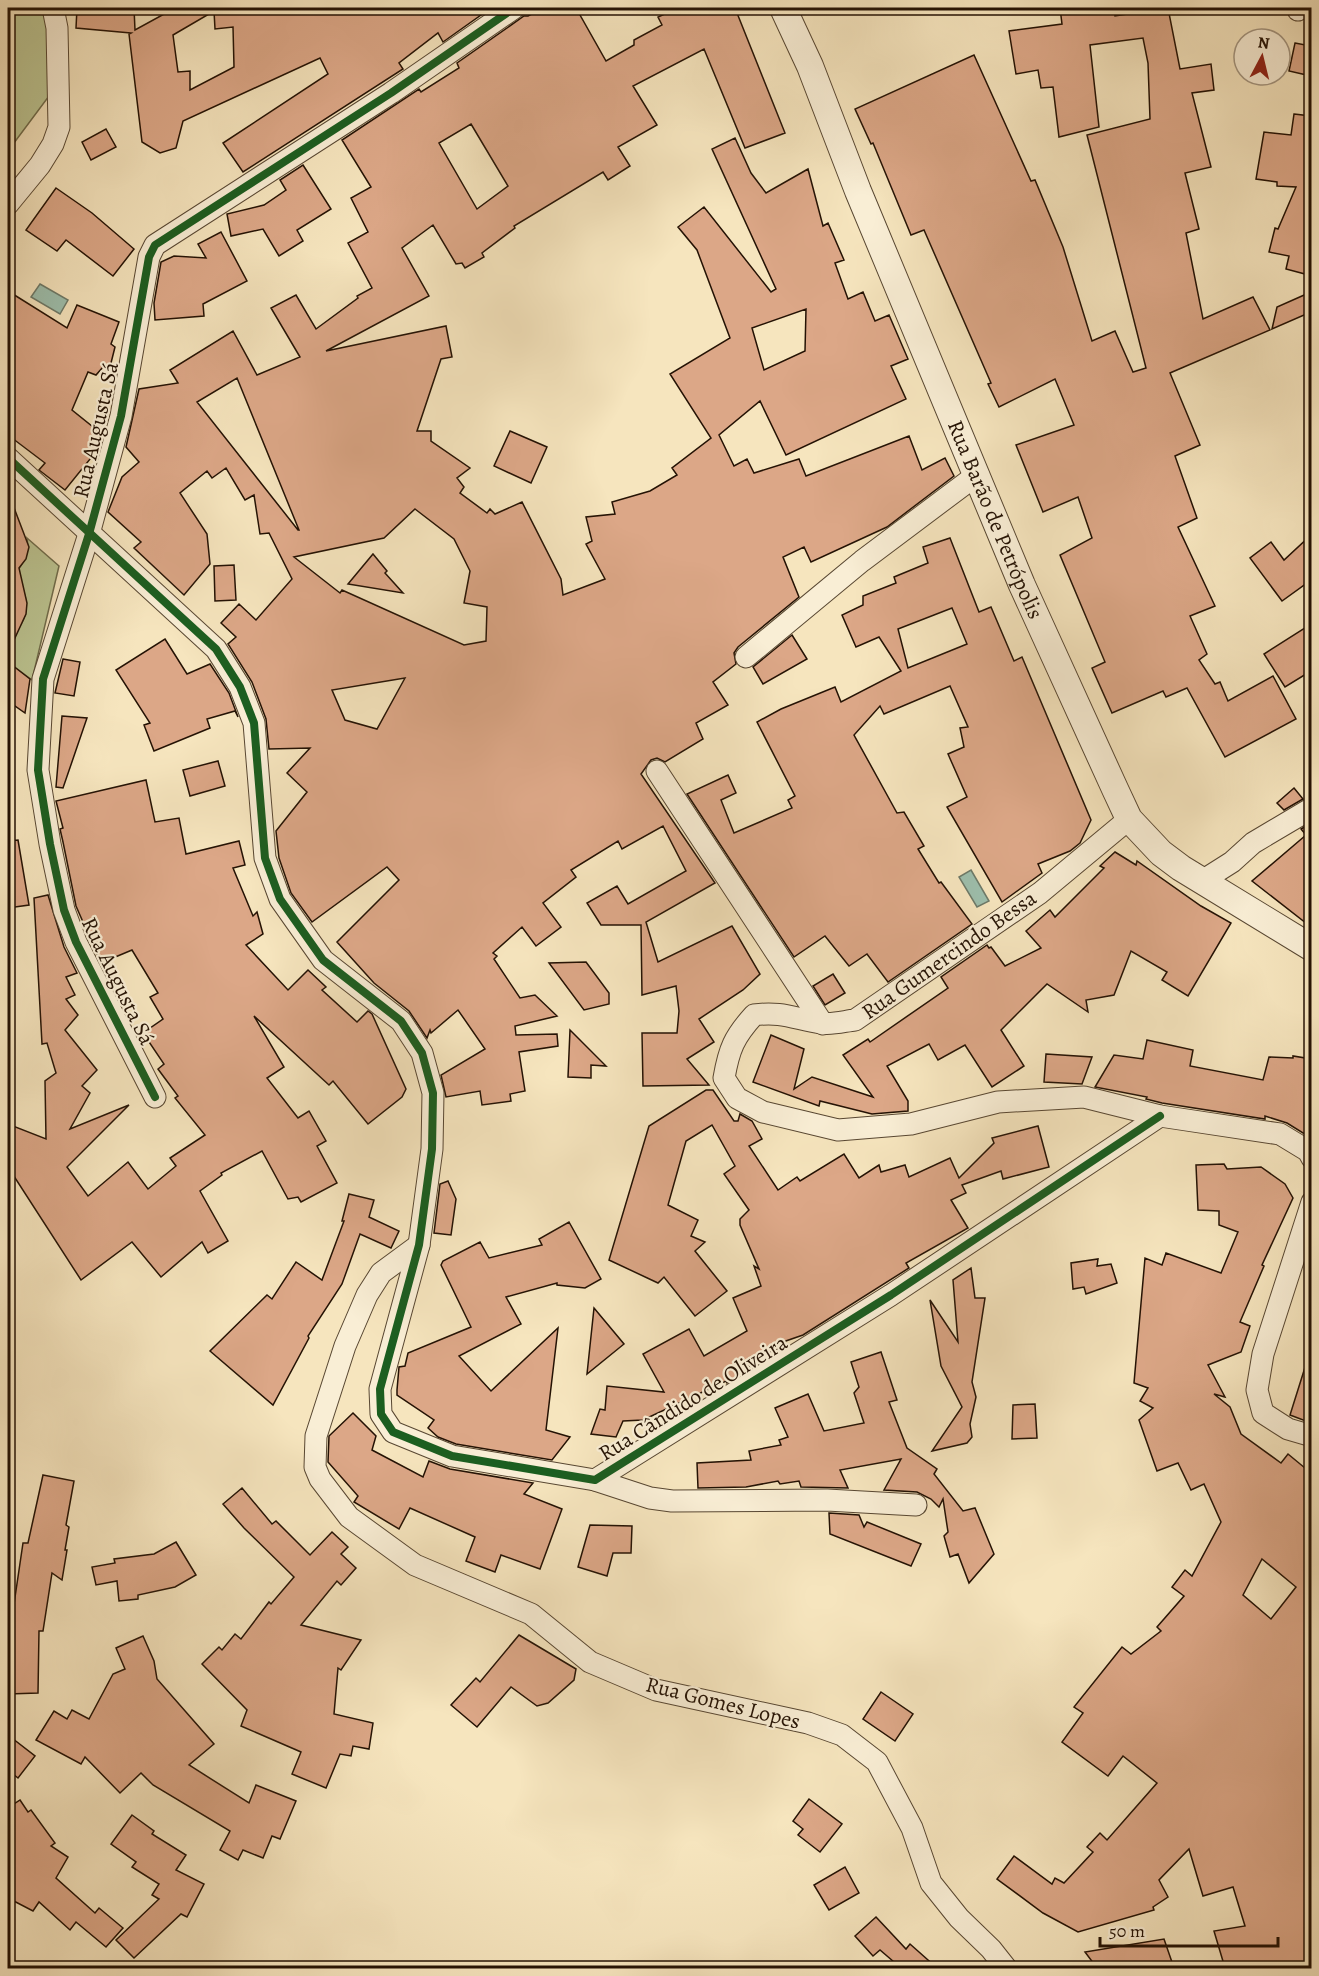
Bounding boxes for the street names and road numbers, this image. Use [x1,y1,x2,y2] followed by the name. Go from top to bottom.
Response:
[66,358,126,501] street label: Rua Augusta Sá
[940,416,1051,624] street label: Rua Barão de Petrópolis
[856,883,1043,1027] street label: Rua Gumercindo Bessa
[74,912,162,1051] street label: Rua Augusta Sá
[593,1327,794,1468] street label: Rua Cândido de Oliveira
[643,1669,803,1737] street label: Rua Gomes Lopes

